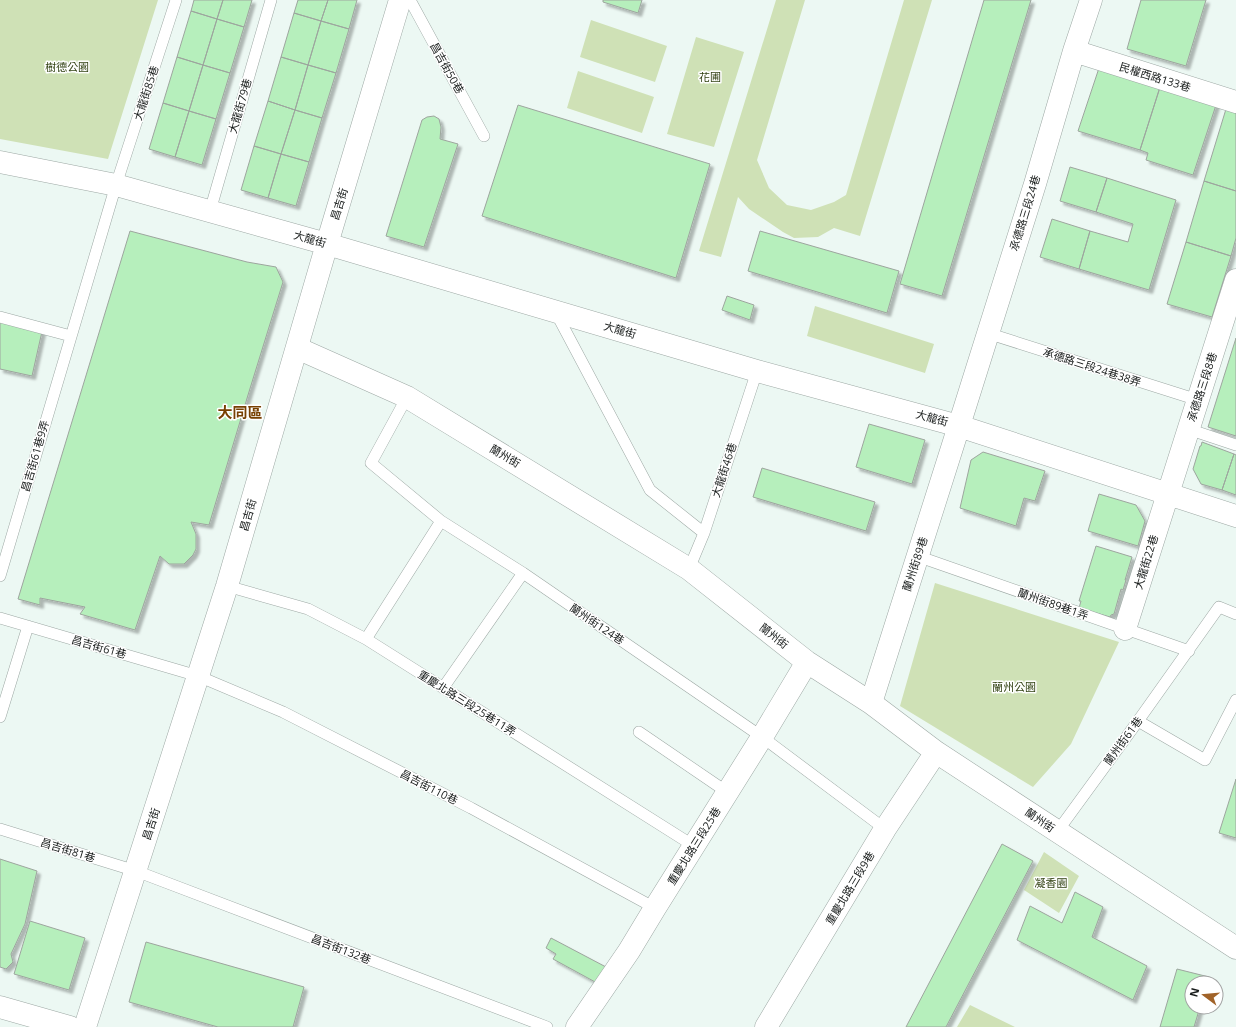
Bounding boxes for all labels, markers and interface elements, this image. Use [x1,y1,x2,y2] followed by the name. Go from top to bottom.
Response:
[427,39,468,96] street label: 昌吉街50巷
[45,59,89,74] park label: 樹德公園
[1118,59,1193,94] street label: 民權西路133巷
[130,64,161,122] street label: 大龍街85巷
[699,69,721,84] park label: 花圃
[225,77,255,135] street label: 大龍街79巷
[1006,173,1043,253] street label: 承德路三段24巷
[327,186,351,222] street label: 昌吉街
[292,227,328,250] street label: 大龍街
[602,318,638,341] street label: 大龍街
[1041,344,1143,389] street label: 承德路三段24巷38弄
[1183,350,1220,424] street label: 承德路三段8巷
[217,402,263,422] district label: 大同區
[914,406,950,429] street label: 大龍街
[17,418,52,493] street label: 昌吉街61巷9弄
[487,441,523,470] street label: 蘭州街
[708,441,739,499] street label: 大龍街46巷
[236,497,259,533] street label: 昌吉街
[1130,533,1161,591] street label: 大龍街22巷
[899,535,930,593] street label: 蘭州街89巷
[1016,584,1091,623] street label: 蘭州街89巷1弄
[567,600,628,647] street label: 蘭州街124巷
[757,620,792,652] street label: 蘭州街
[70,632,128,662] street label: 昌吉街61巷
[415,666,519,739] street label: 重慶北路三段25巷11弄
[992,679,1036,694] park label: 蘭州公園
[1100,713,1145,768] street label: 蘭州街61巷
[398,766,461,808] street label: 昌吉街110巷
[663,804,724,888] street label: 重慶北路三段25巷
[1022,804,1058,835] street label: 蘭州街
[138,806,163,842] street label: 昌吉街
[39,834,97,865] street label: 昌吉街81巷
[822,848,877,927] street label: 重慶北路三段9巷
[1035,875,1068,890] park label: 凝香園
[309,930,373,967] street label: 昌吉街132巷
[1184,975,1224,1015] north arrow
[1185,986,1202,998] text: N

